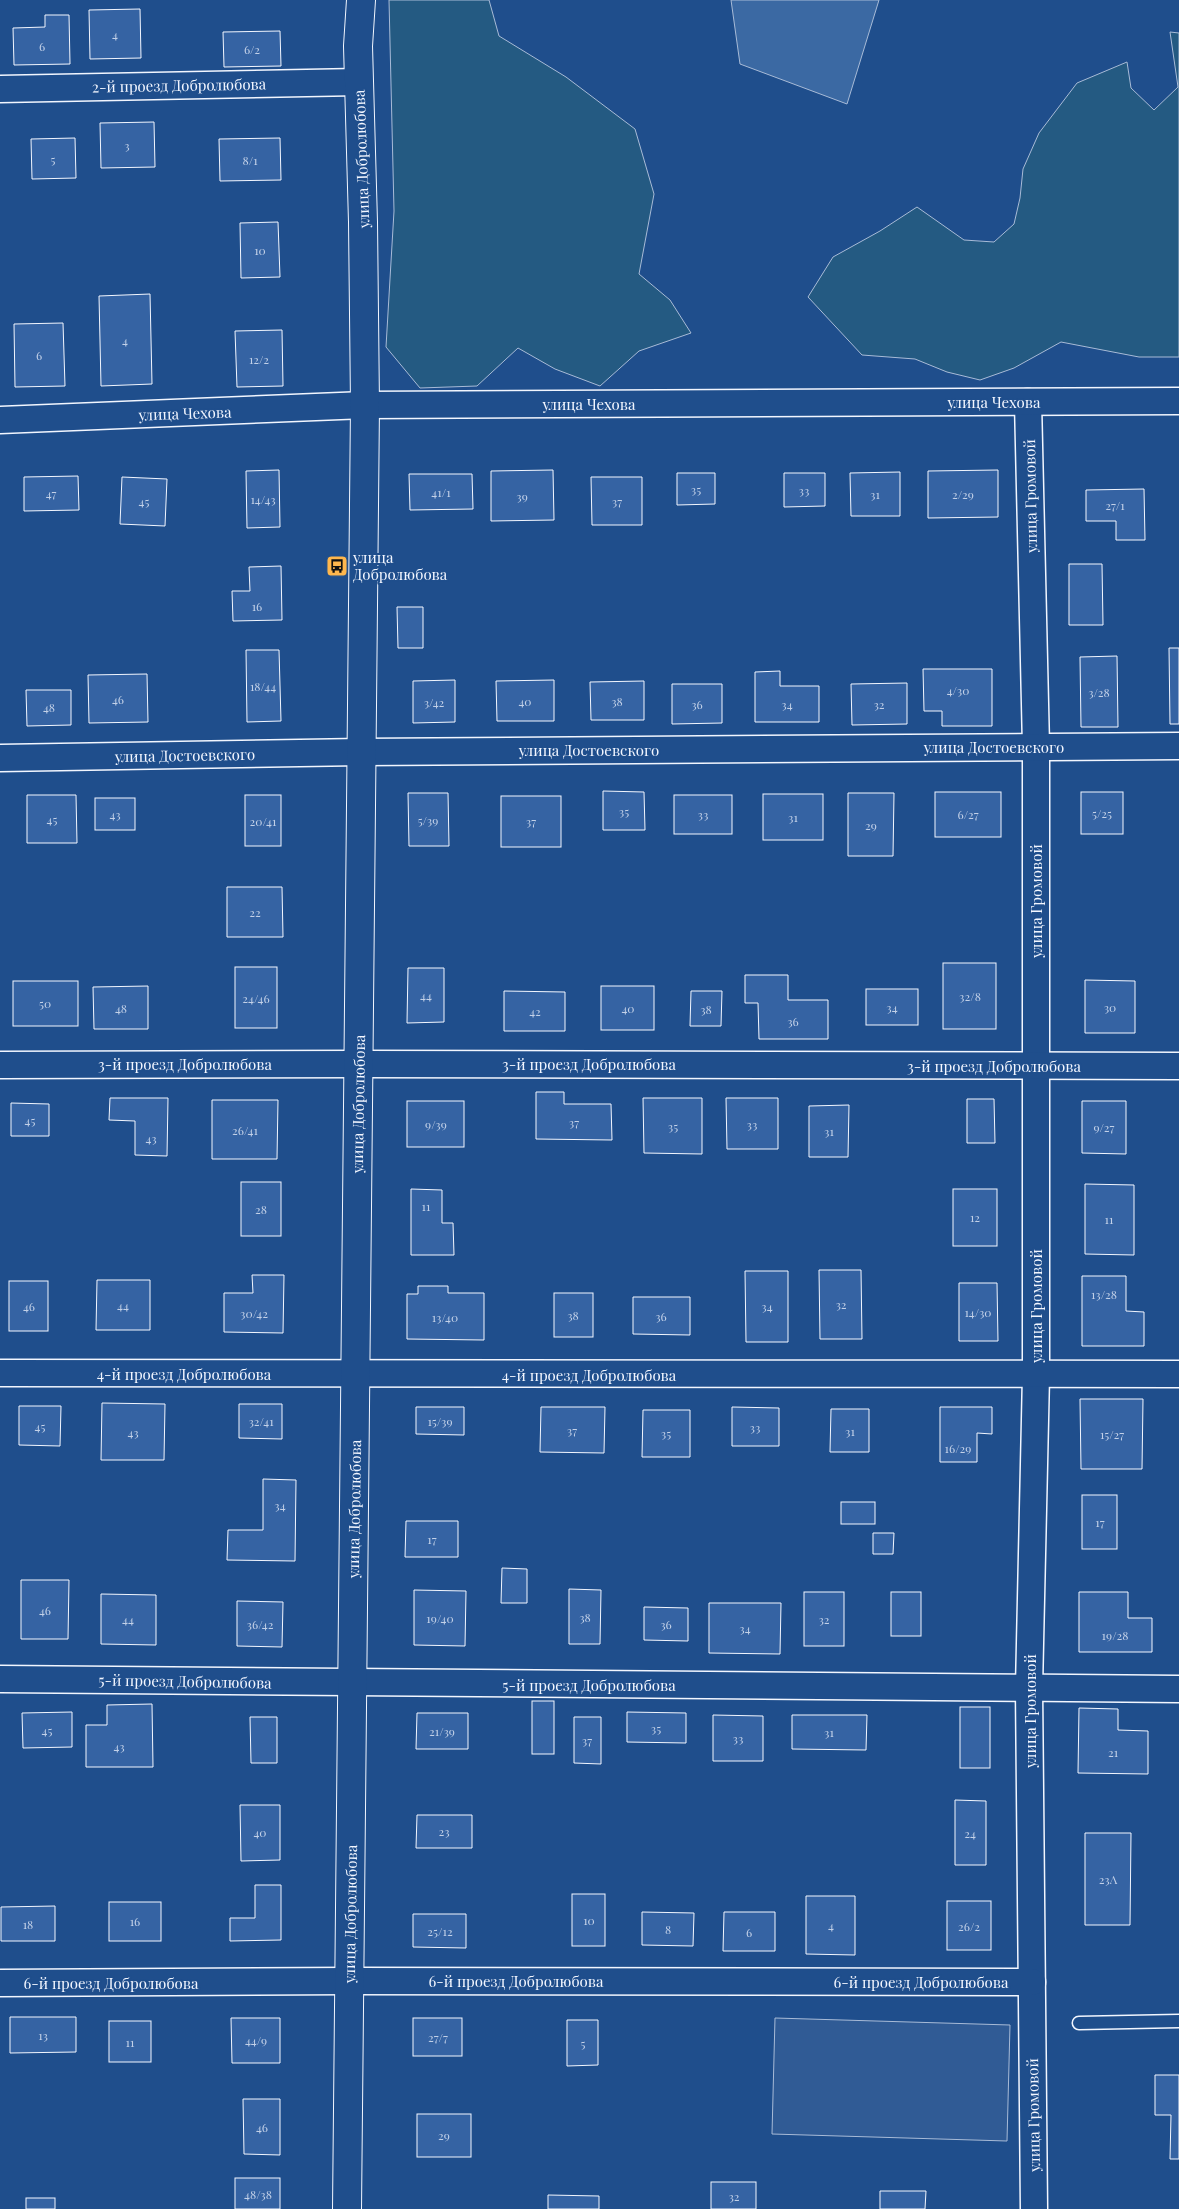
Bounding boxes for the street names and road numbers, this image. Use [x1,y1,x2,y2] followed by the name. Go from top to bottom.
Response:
[92,73,267,97] street label: 2-й проезд Добролюбова
[349,89,373,230] street label: улица Добролюбова
[947,392,1041,412] street label: улица Чехова
[542,394,636,414] street label: улица Чехова
[137,401,232,425] street label: улица Чехова
[1019,439,1041,554] street label: улица Громовой
[923,737,1064,757] street label: улица Достоевского
[518,740,659,760] street label: улица Достоевского
[114,744,255,766] street label: улица Достоевского
[1026,844,1046,959] street label: улица Громовой
[347,1034,369,1174] street label: улица Добролюбова
[98,1054,272,1074] street label: 3-й проезд Добролюбова
[502,1054,676,1074] street label: 3-й проезд Добролюбова
[907,1056,1081,1076] street label: 3-й проезд Добролюбова
[1026,1249,1046,1364] street label: улица Громовой
[97,1364,272,1384] street label: 4-й проезд Добролюбова
[502,1365,677,1385] street label: 4-й проезд Добролюбова
[343,1439,365,1579] street label: улица Добролюбова
[1020,1654,1040,1769] street label: улица Громовой
[98,1669,272,1693] street label: 5-й проезд Добролюбова
[502,1675,676,1695] street label: 5-й проезд Добролюбова
[339,1844,361,1984] street label: улица Добролюбова
[429,1971,604,1991] street label: 6-й проезд Добролюбова
[834,1972,1009,1992] street label: 6-й проезд Добролюбова
[24,1973,199,1993] street label: 6-й проезд Добролюбова
[1022,2058,1044,2173] street label: улица Громовой

